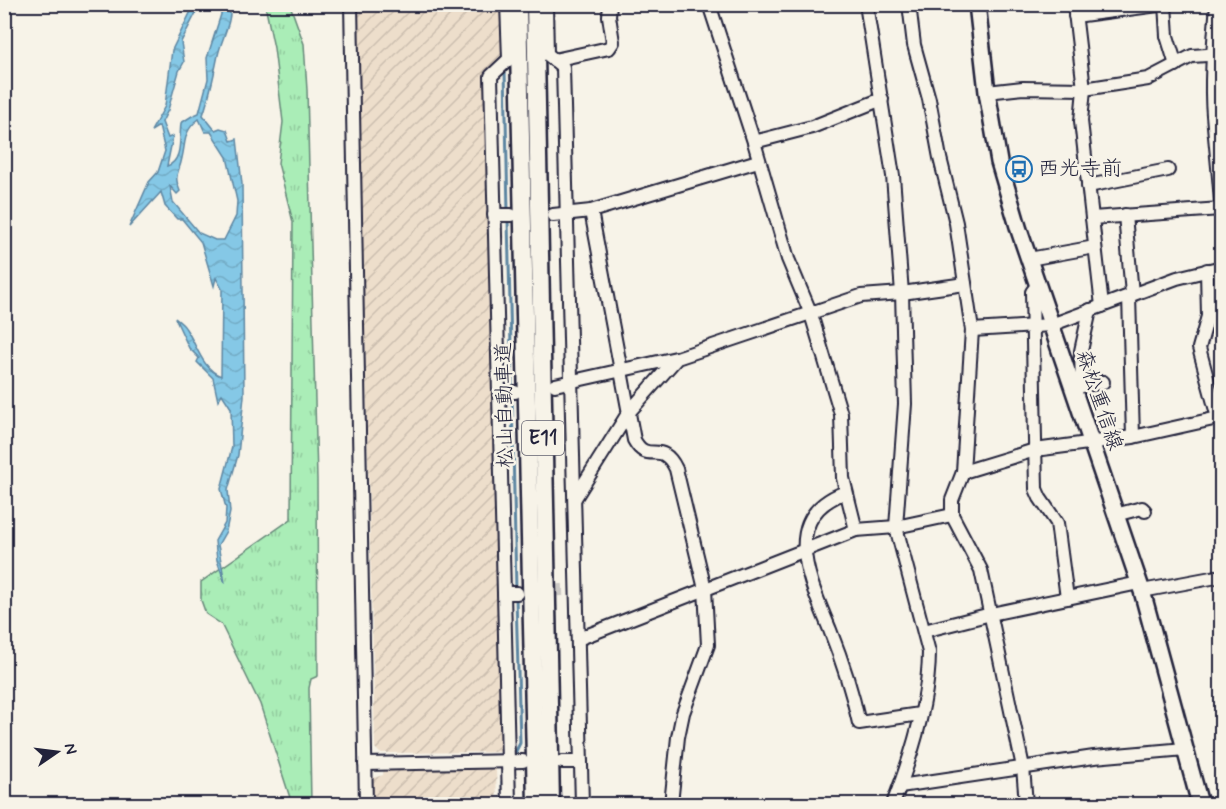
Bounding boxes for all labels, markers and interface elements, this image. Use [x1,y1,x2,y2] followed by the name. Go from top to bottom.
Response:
[1004,154,1034,184] bus stop icon: 西光寺前
[1038,155,1122,183] place label: 西光寺前
[490,342,520,468] street label: 松山自動車道
[1069,346,1129,454] street label: 森松重信線
[522,421,564,455] road number: E11
[27,722,87,782] north arrow
[59,741,82,756] text: N

